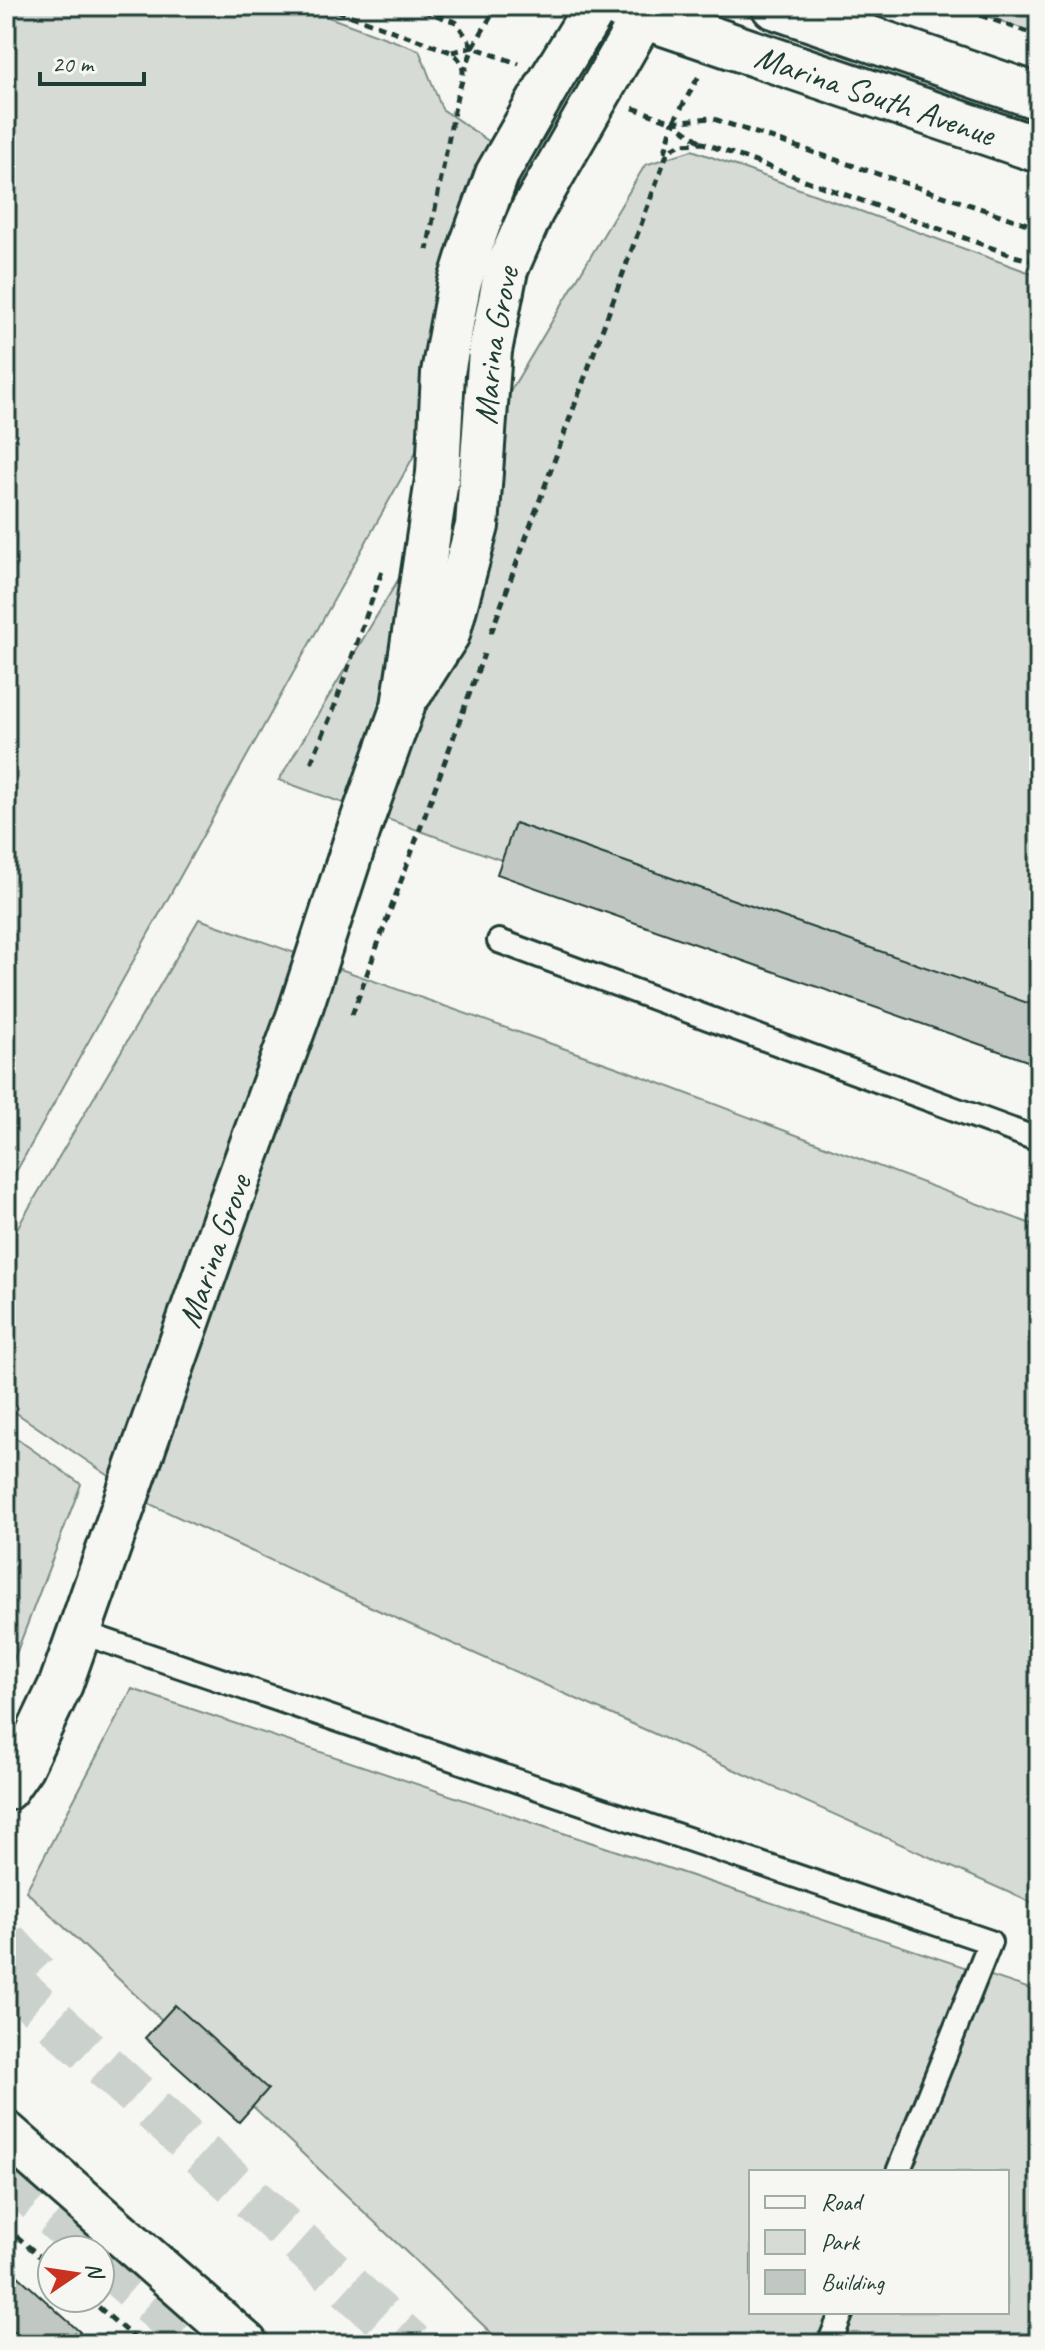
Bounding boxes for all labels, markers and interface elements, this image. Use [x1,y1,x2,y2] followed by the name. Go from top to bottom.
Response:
[750,35,1002,156] street label: Marina South Avenue
[40,36,144,86] scale bar
[52,49,95,79] text: 20 m
[464,261,528,426] street label: Marina Grove
[167,1167,261,1333] street label: Marina Grove
[749,2170,1009,2314] legend
[821,2187,865,2217] text: Road
[821,2227,861,2257] text: Park
[36,2234,116,2314] north arrow
[79,2260,110,2283] text: N
[821,2267,886,2297] text: Building

